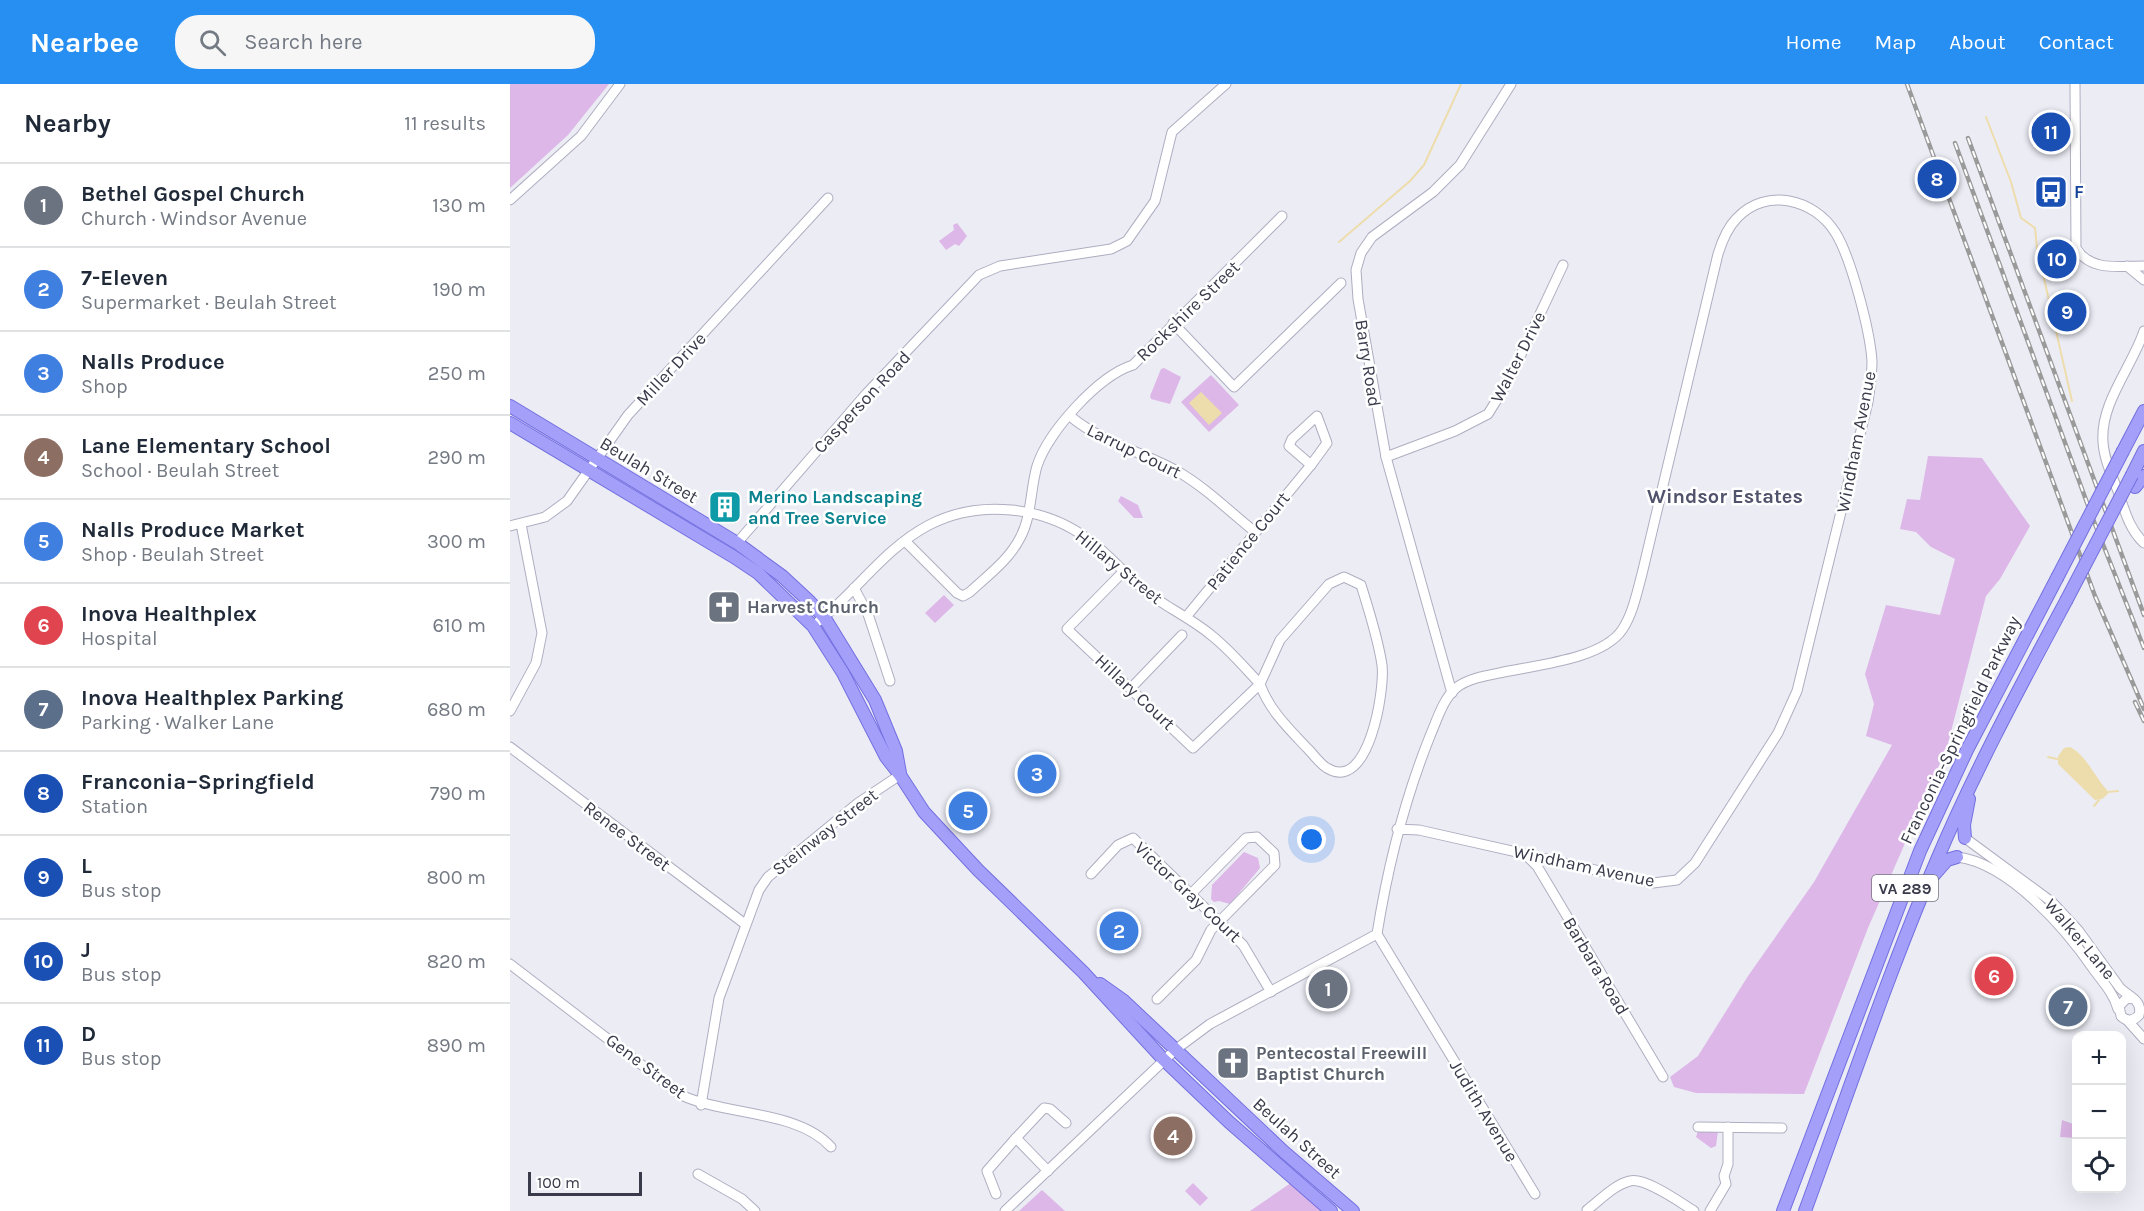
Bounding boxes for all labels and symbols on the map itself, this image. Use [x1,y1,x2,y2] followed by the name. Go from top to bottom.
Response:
[2032,110,2070,154] pin: 11
[1918,156,1956,202] pin: 8
[2033,174,2069,210] bus stop icon: F
[2074,181,2084,203] place label: F
[2038,236,2076,282] pin: 10
[1132,256,1245,366] street label: Rockshire Street
[2048,290,2086,334] pin: 9
[1486,308,1550,406] street label: Walter Drive
[1350,318,1386,408] street label: Barry Road
[631,328,711,410] street label: Miller Drive
[809,346,915,458] street label: Casperson Road
[1831,369,1881,515] street label: Windham Avenue
[1083,419,1185,483] street label: Larrup Court
[596,432,702,508] street label: Beulah Street
[1647,485,1803,508] district label: Windsor Estates
[748,486,923,529] place label: Merino Landscaping and Tree Service
[1202,487,1294,595] street label: Patience Court
[707,489,743,525] building icon: Merino Landscaping and Tree Service
[1071,525,1167,609] street label: Hillary Street
[706,589,742,625] church icon: Harvest Church
[747,596,879,618] place label: Harvest Church
[1895,612,2025,848] street label: Franconia-Springfield Parkway
[1090,649,1180,735] street label: Hillary Court
[1018,752,1056,796] pin: 3
[768,784,882,880] street label: Steinway Street
[948,788,988,834] pin: 5
[579,796,675,876] street label: Renee Street
[1297,825,1326,854] your location
[1130,837,1246,947] street label: Victor Gray Court
[1511,840,1657,892] street label: Windham Avenue
[1872,875,1938,901] road number: VA 289
[2040,894,2120,984] street label: Walker Lane
[1100,908,1138,954] pin: 2
[1558,913,1634,1019] street label: Barbara Road
[1974,954,2014,998] pin: 6
[1308,966,1348,1012] pin: 1
[2048,984,2088,1030] pin: 7
[602,1029,691,1103] street label: Gene Street
[1256,1042,1427,1085] place label: Pentecostal Freewill Baptist Church
[1215,1045,1251,1081] church icon: Pentecostal Freewill Baptist Church
[1445,1056,1523,1166] street label: Judith Avenue
[1248,1093,1346,1183] street label: Beulah Street
[1154,1114,1192,1158] pin: 4
[528,1169,642,1196] scale bar

